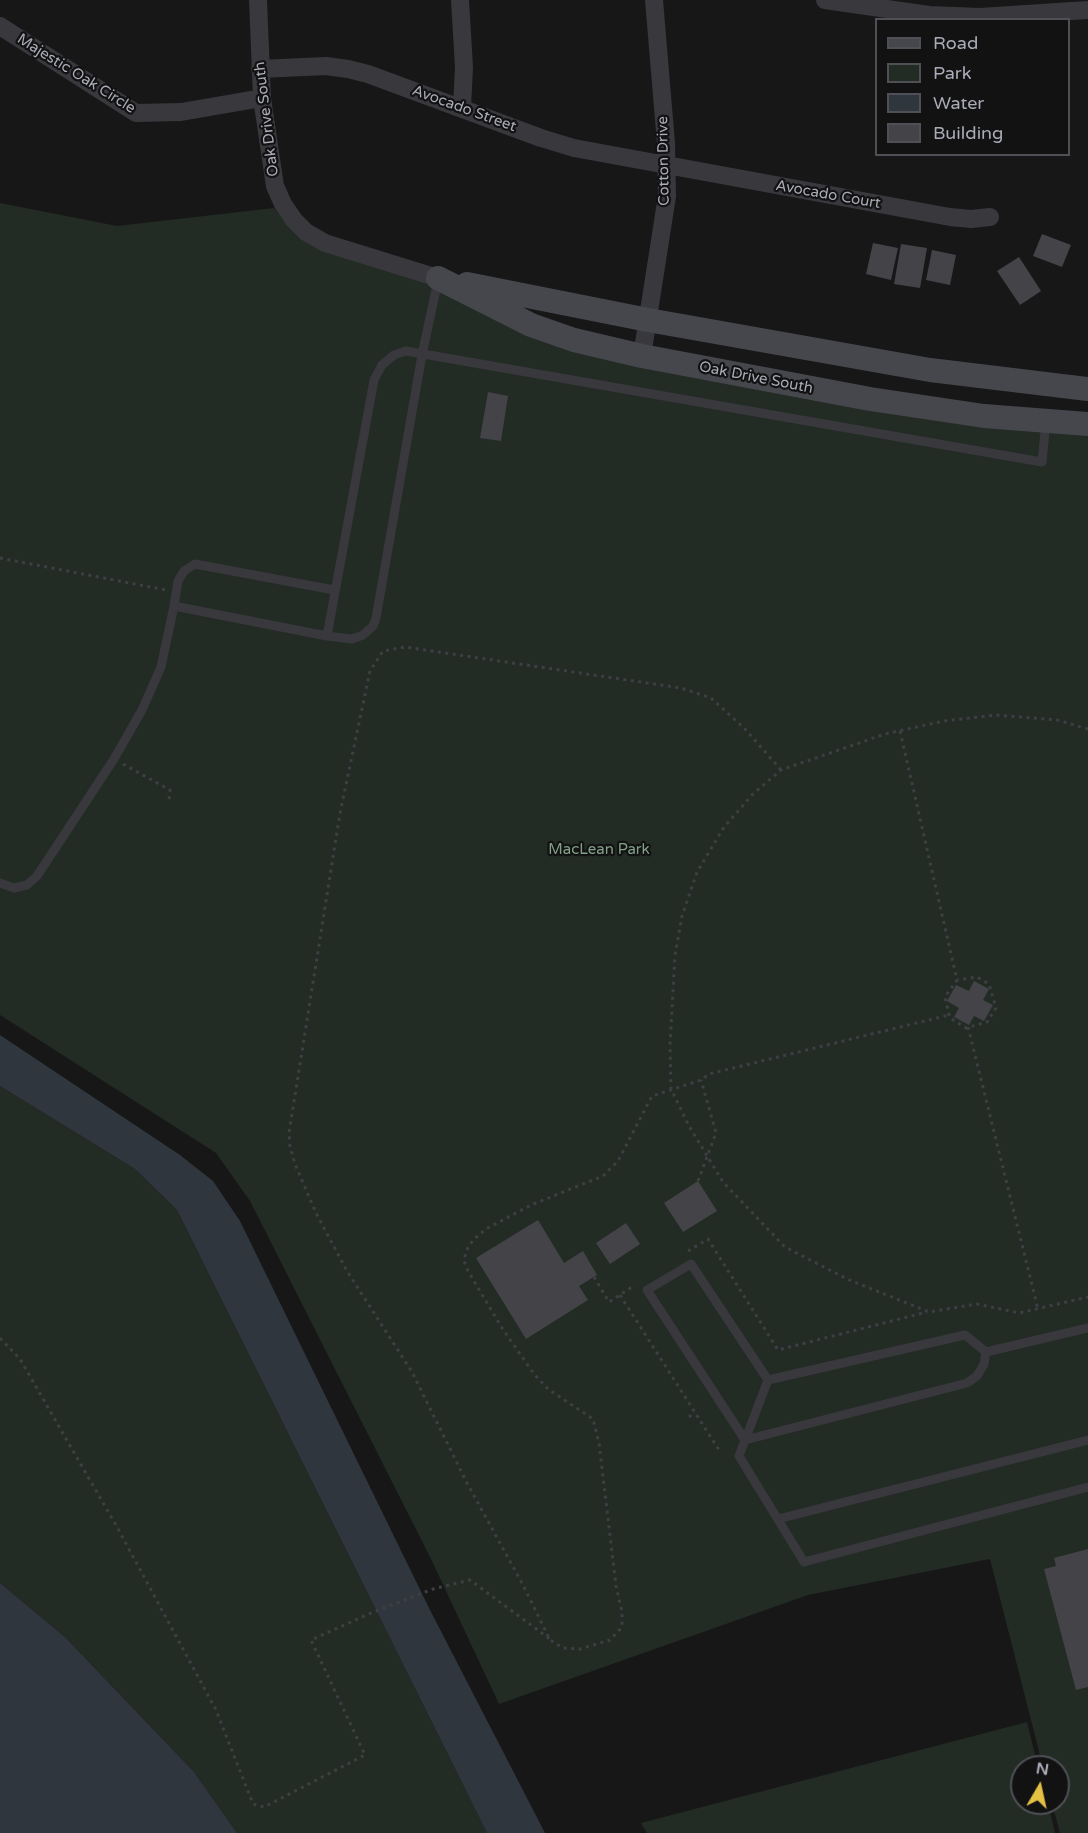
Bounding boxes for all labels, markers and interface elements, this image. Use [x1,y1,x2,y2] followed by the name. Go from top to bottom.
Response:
[875,18,1070,156] legend
[13,30,139,118] street label: Majestic Oak Circle
[933,32,978,54] text: Road
[251,60,283,178] street label: Oak Drive South
[933,62,971,84] text: Park
[410,82,518,136] street label: Avocado Street
[933,92,984,114] text: Water
[654,116,674,206] street label: Cotton Drive
[933,122,1003,144] text: Building
[774,177,882,213] street label: Avocado Court
[697,358,815,398] street label: Oak Drive South
[548,841,650,859] park label: MacLean Park
[1010,1755,1070,1815] north arrow
[1035,1758,1050,1780] text: N

